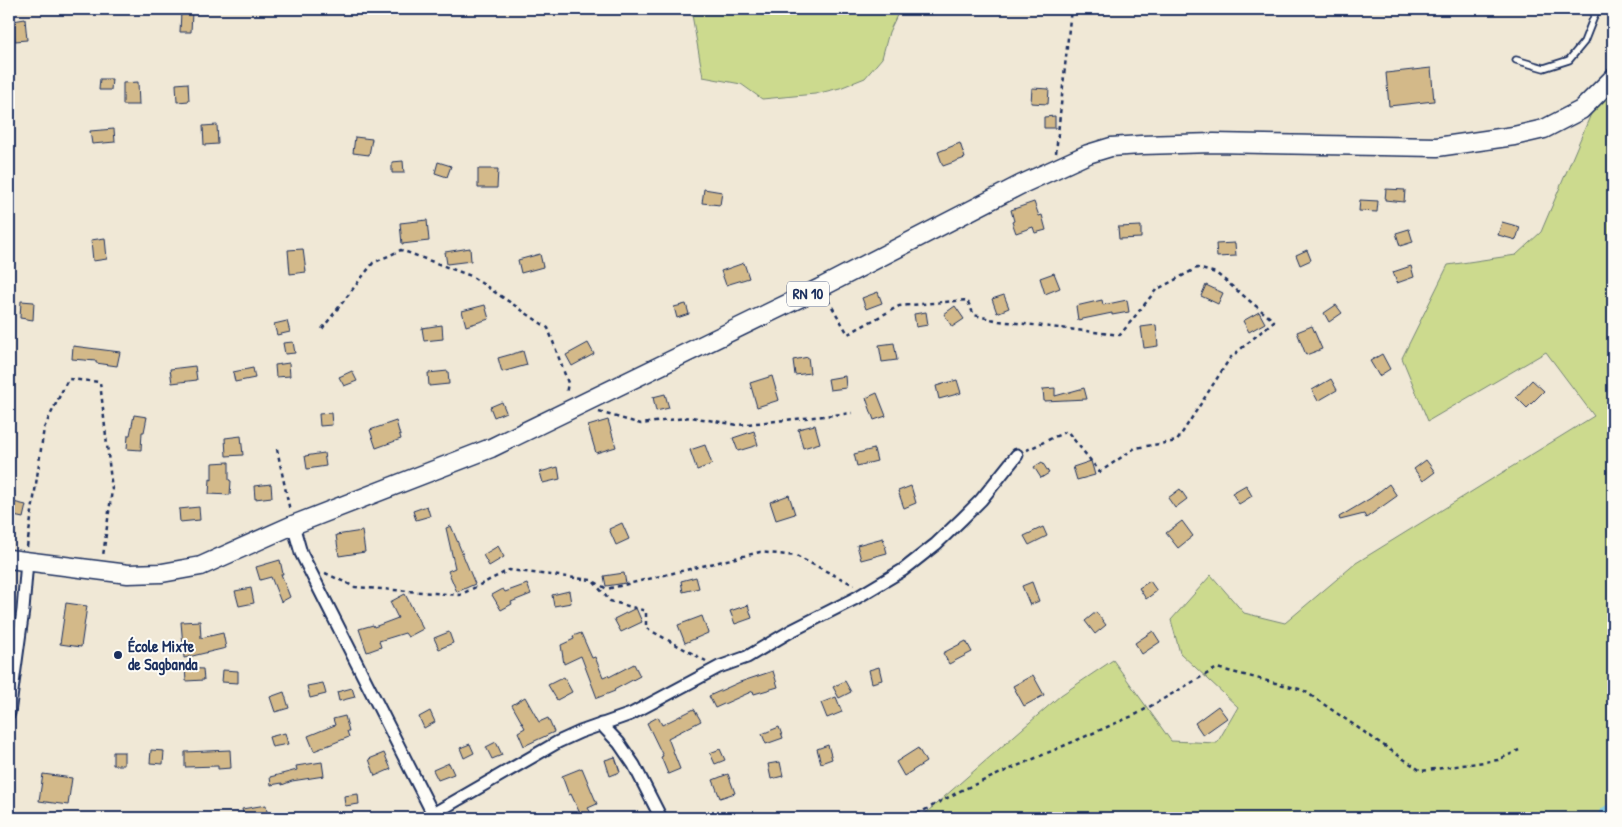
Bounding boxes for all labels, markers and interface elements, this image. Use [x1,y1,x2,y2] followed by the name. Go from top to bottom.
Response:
[787,282,829,306] road number: RN 10
[128,635,198,676] place label: École Mixte de Sagbanda
[112,649,124,661] marker: École Mixte de Sagbanda

